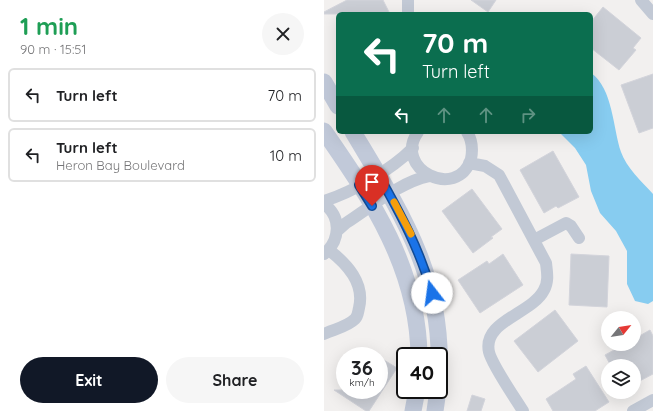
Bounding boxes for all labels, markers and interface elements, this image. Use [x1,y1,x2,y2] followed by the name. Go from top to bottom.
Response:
[20,11,78,41] text: 1 min
[262,13,304,55] button: close
[422,25,488,60] text: 70 m
[356,28,408,80] icon: left
[20,41,86,57] text: 90 m · 15:51
[422,60,490,83] text: Turn left
[22,84,44,106] icon: left
[56,86,118,105] text: Turn left
[268,86,302,105] text: 70 m
[391,104,413,126] icon: left
[433,104,455,126] icon: ahead
[475,104,497,126] icon: ahead
[517,104,539,126] icon: right
[56,138,118,157] text: Turn left
[22,144,44,166] icon: left
[270,146,302,165] text: 10 m
[56,157,185,173] text: Heron Bay Boulevard
[355,165,389,206] pin
[361,171,383,193] icon: arrive
[411,272,453,314] position arrow
[601,311,641,351] north arrow
[601,311,641,399] map controls
[396,347,448,399] speed limit sign: 40
[351,355,373,380] text: 36
[20,357,158,403] button: Exit
[166,357,304,403] button: Share
[601,359,641,399] button: layers
[349,376,375,389] text: km/h

